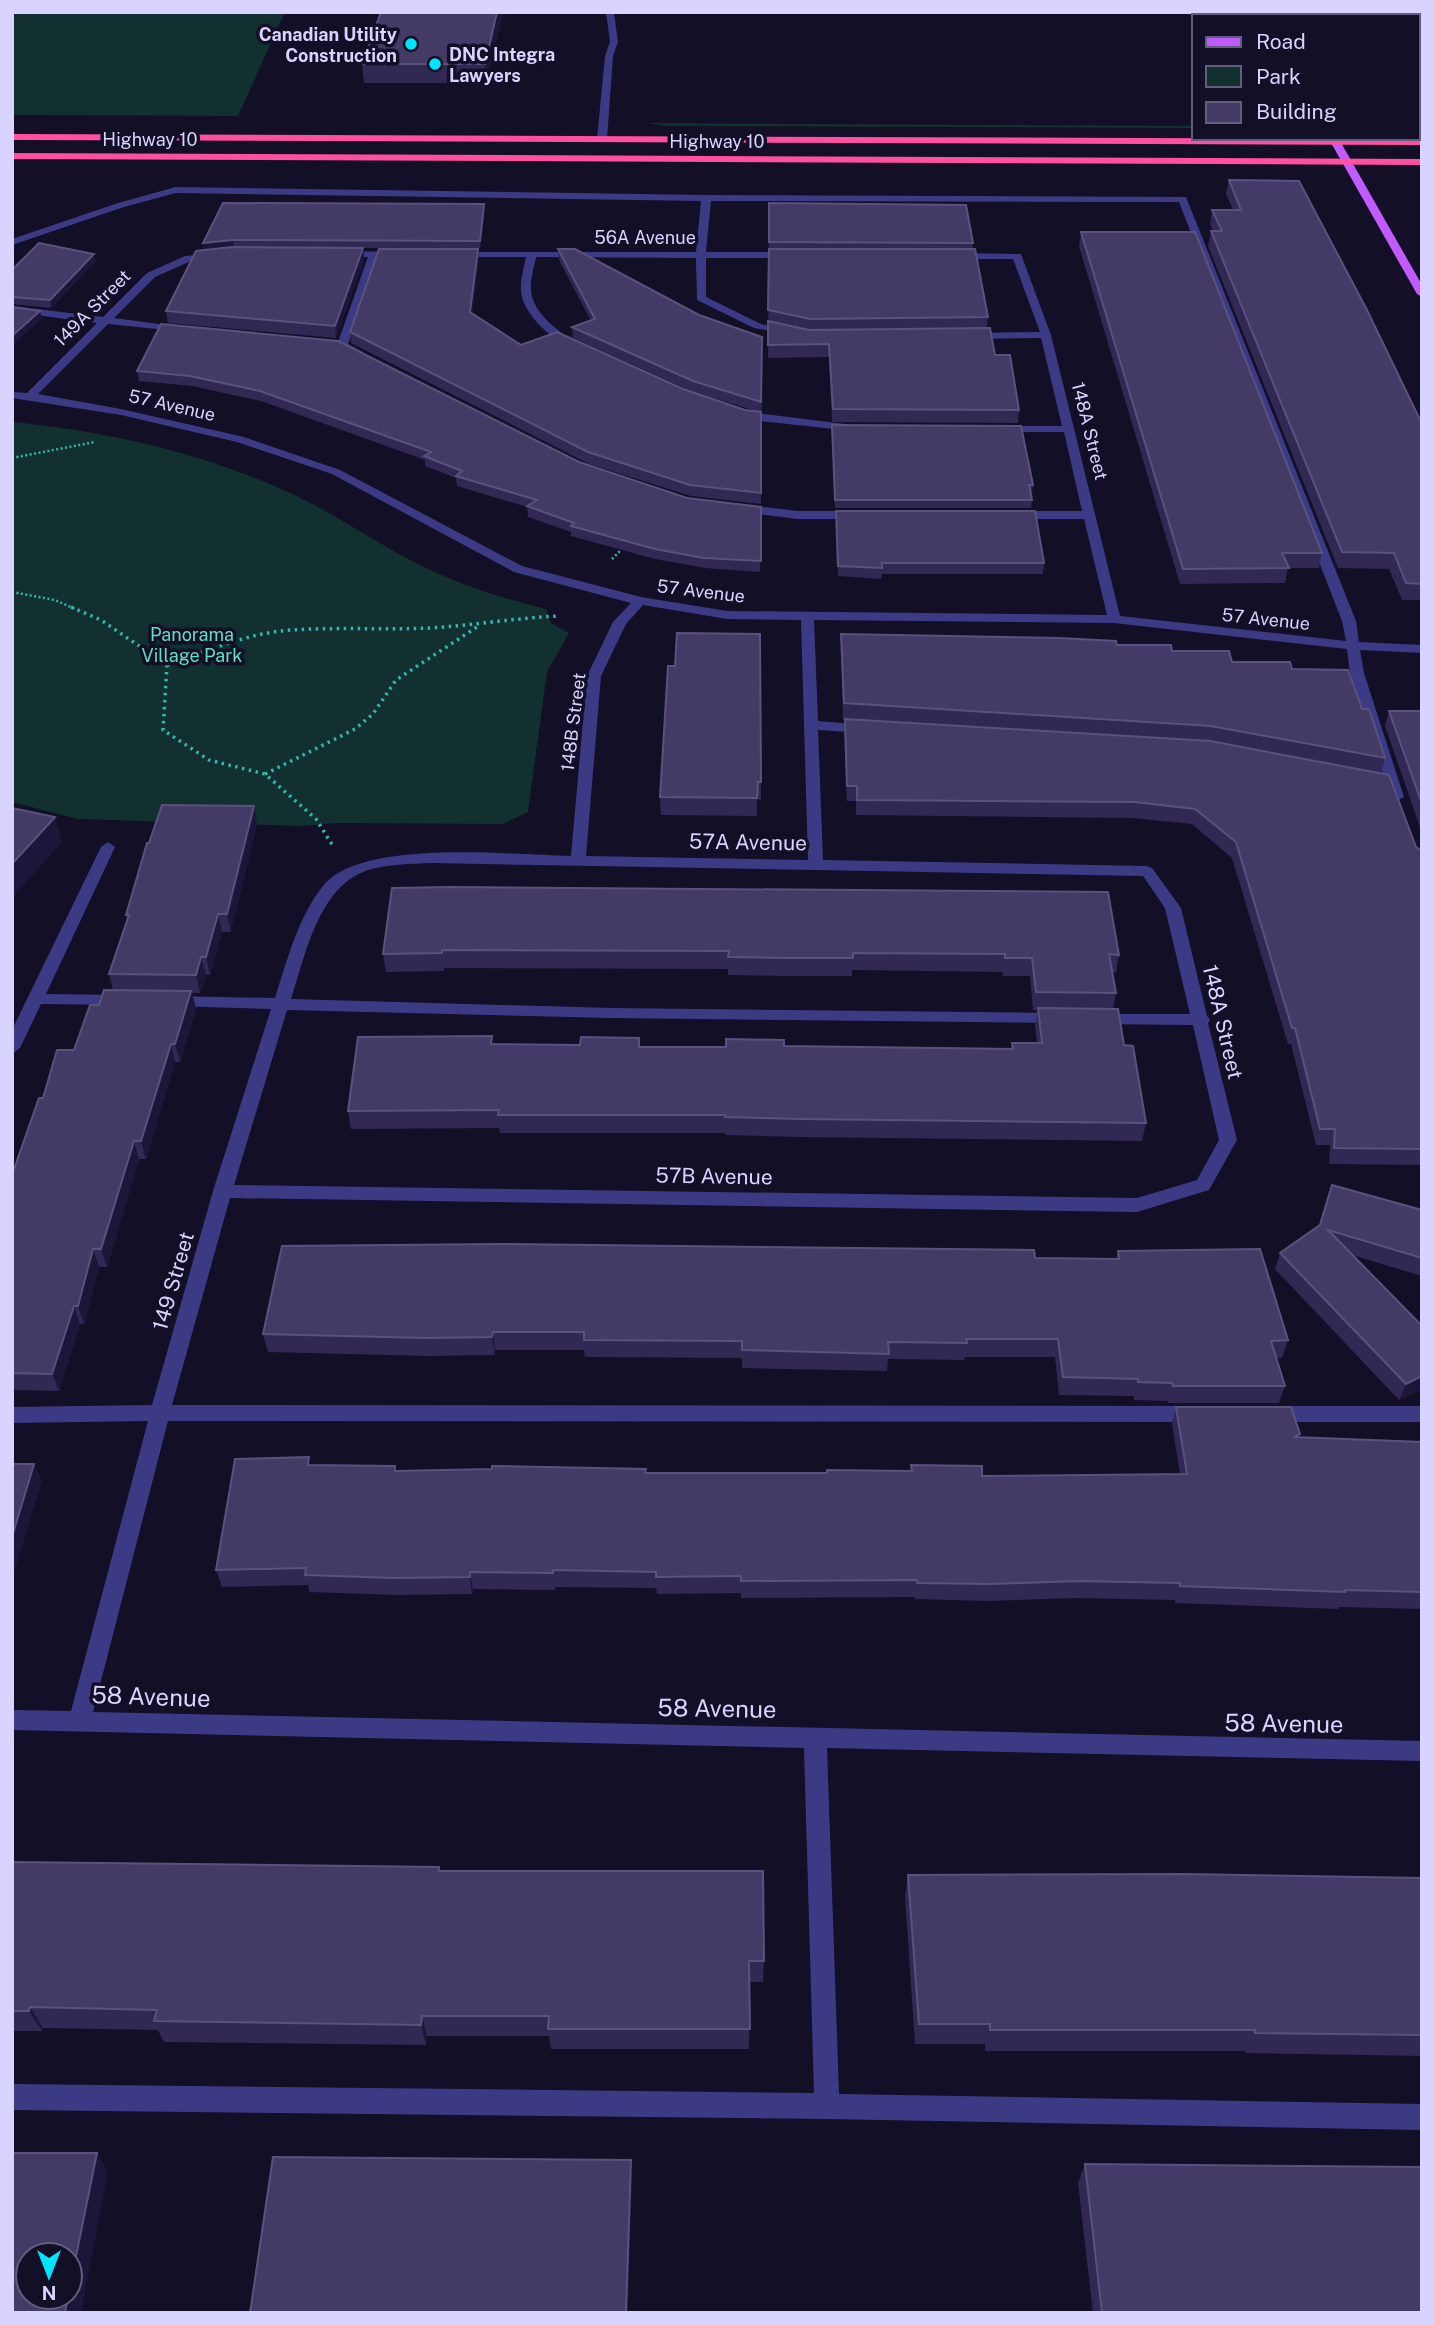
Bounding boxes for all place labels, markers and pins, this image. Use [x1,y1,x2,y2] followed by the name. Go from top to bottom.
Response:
[259,24,397,66] place label: Canadian Utility Construction
[403,36,419,52] marker: Canadian Utility Construction
[449,44,555,86] place label: DNC Integra Lawyers
[427,56,443,72] marker: DNC Integra Lawyers

